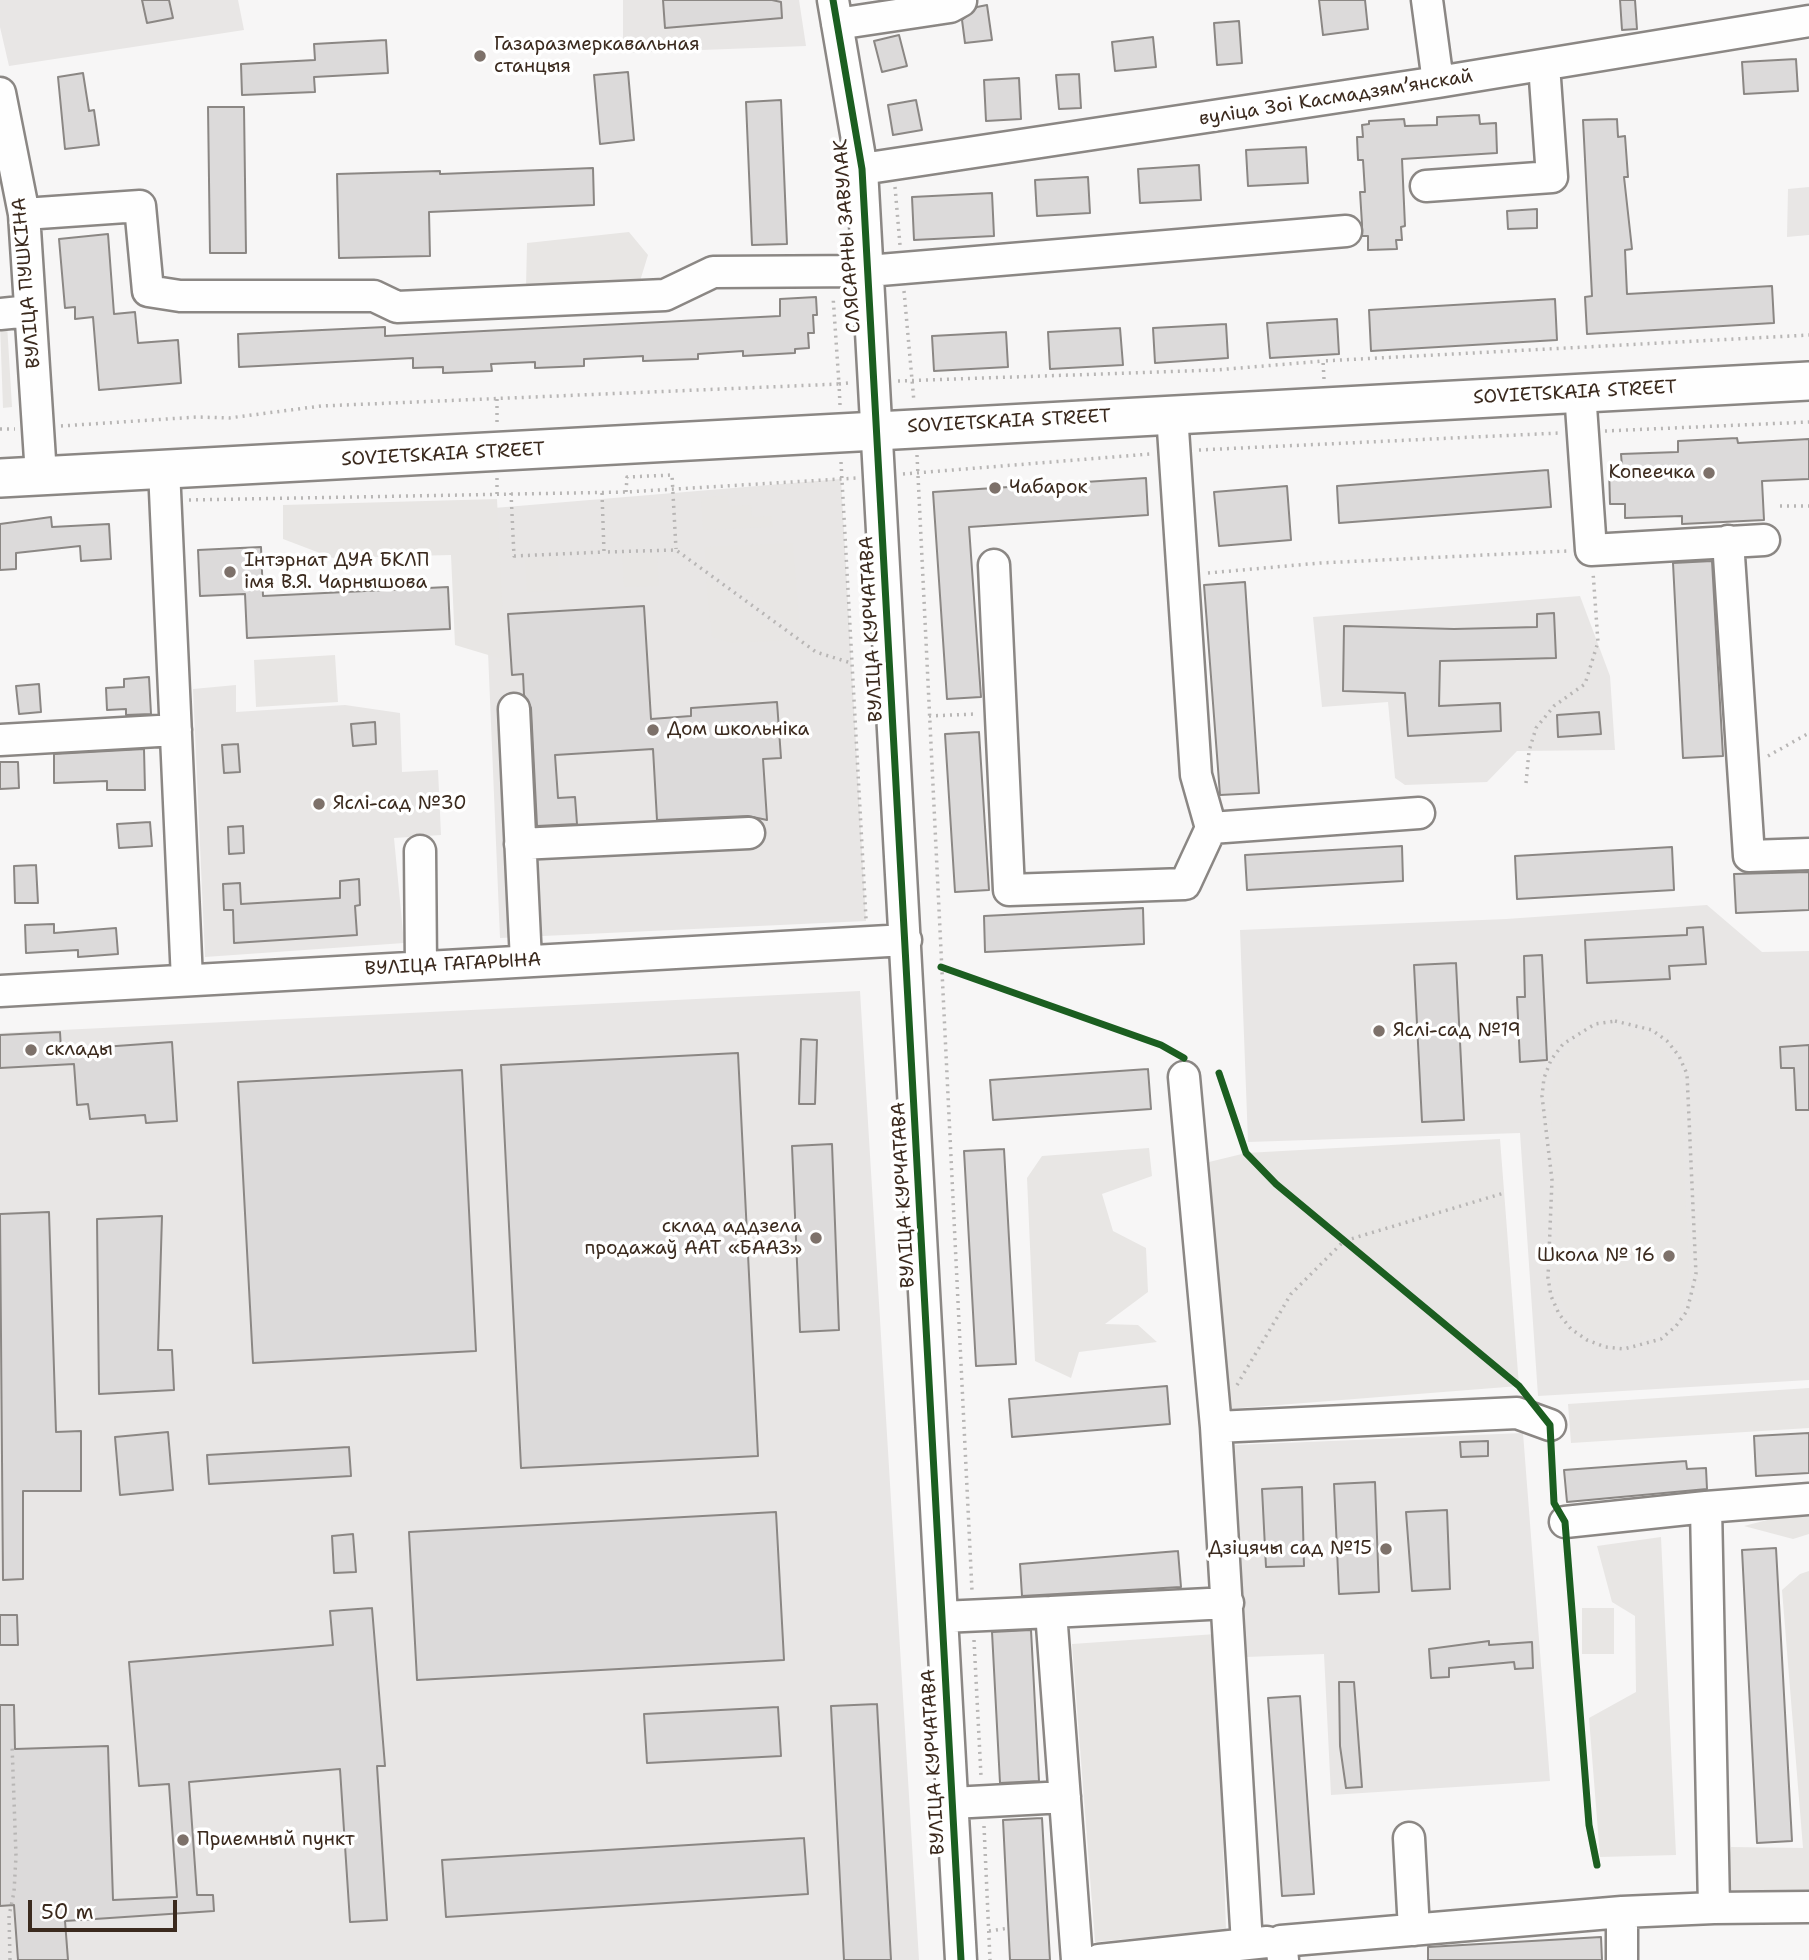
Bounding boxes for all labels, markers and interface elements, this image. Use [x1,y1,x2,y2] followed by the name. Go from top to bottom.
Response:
[494,34,700,78] place label: Газаразмеркавальная станцыя
[472,48,488,64] marker: Газаразмеркавальная станцыя
[1197,65,1475,131] street label: вуліца Зоі Касмадзямʼянскай
[830,138,866,334] street label: СЛЯСАРНЫ ЗАВУЛАК
[8,196,46,370] street label: ВУЛІЦА ПУШКІНА
[1473,376,1677,410] street label: SOVIETSKAIA STREET
[907,405,1111,439] street label: SOVIETSKAIA STREET
[341,438,545,472] street label: SOVIETSKAIA STREET
[1608,462,1695,484] place label: Копеечка
[1701,465,1717,481] marker: Копеечка
[1009,477,1088,499] place label: Чабарок
[987,480,1003,496] marker: Чабарок
[856,535,888,723] street label: ВУЛІЦА КУРЧАТАВА
[244,550,429,594] place label: Інтэрнат ДУА БКЛП імя В.Я. Чарнышова
[222,564,238,580] marker: Інтэрнат ДУА БКЛП імя В.Я. Чарнышова
[667,719,809,741] place label: Дом школьніка
[645,722,661,738] marker: Дом школьніка
[333,793,467,815] place label: Яслі-сад №30
[311,796,327,812] marker: Яслі-сад №30
[364,949,542,981] street label: ВУЛІЦА ГАГАРЫНА
[1393,1020,1521,1042] place label: Яслі-сад №19
[1371,1023,1387,1039] marker: Яслі-сад №19
[45,1039,113,1061] place label: склады
[23,1042,39,1058] marker: склады
[888,1101,920,1289] street label: ВУЛІЦА КУРЧАТАВА
[584,1216,802,1260] place label: склад аддзела продажаў ААТ «БААЗ»
[808,1230,824,1246] marker: склад аддзела продажаў ААТ «БААЗ»
[1537,1245,1655,1267] place label: Школа № 16
[1661,1248,1677,1264] marker: Школа № 16
[1208,1538,1372,1560] place label: Дзіцячы сад №15
[1378,1541,1394,1557] marker: Дзіцячы сад №15
[918,1668,950,1856] street label: ВУЛІЦА КУРЧАТАВА
[197,1829,355,1851] place label: Приемный пункт
[175,1832,191,1848] marker: Приемный пункт
[32,1886,180,1930] scale bar
[41,1898,94,1926] text: 50 m

